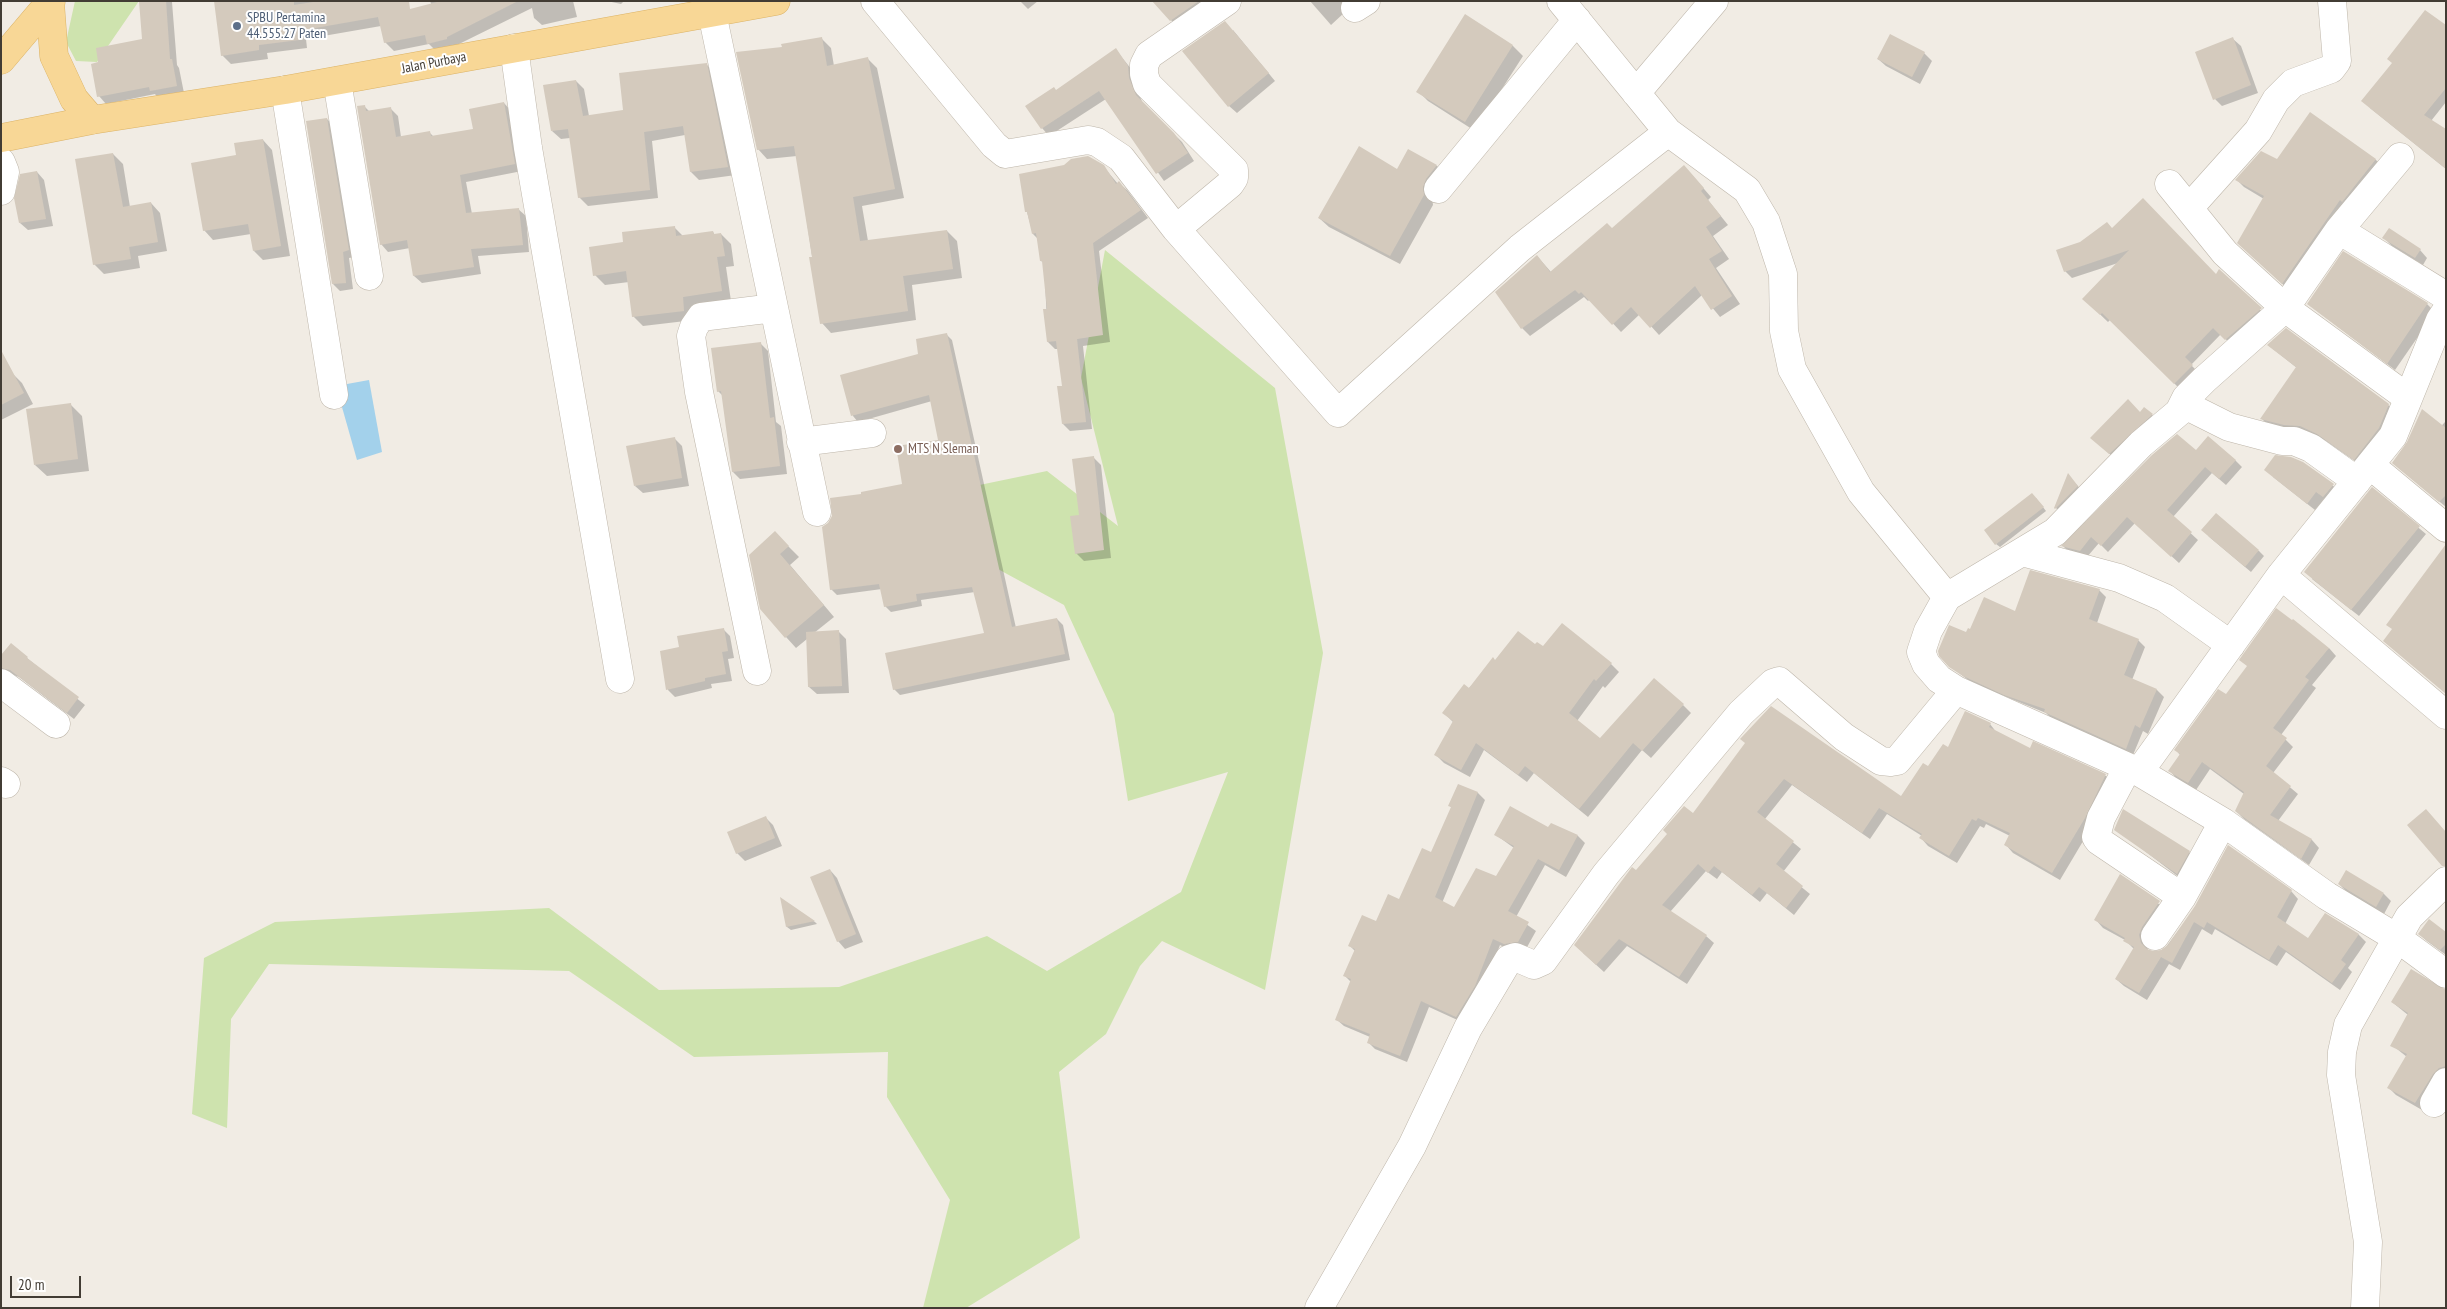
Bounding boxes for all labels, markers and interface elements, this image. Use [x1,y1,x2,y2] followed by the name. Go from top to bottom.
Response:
[247,10,326,42] place label: SPBU Pertamina 44.555.27 Paten
[231,20,243,32] marker: SPBU Pertamina 44.555.27 Paten
[400,49,468,77] street label: Jalan Purbaya
[908,441,979,457] place label: MTS N Sleman
[892,443,904,455] marker: MTS N Sleman
[12,1266,84,1298] scale bar
[18,1275,44,1294] text: 20 m

